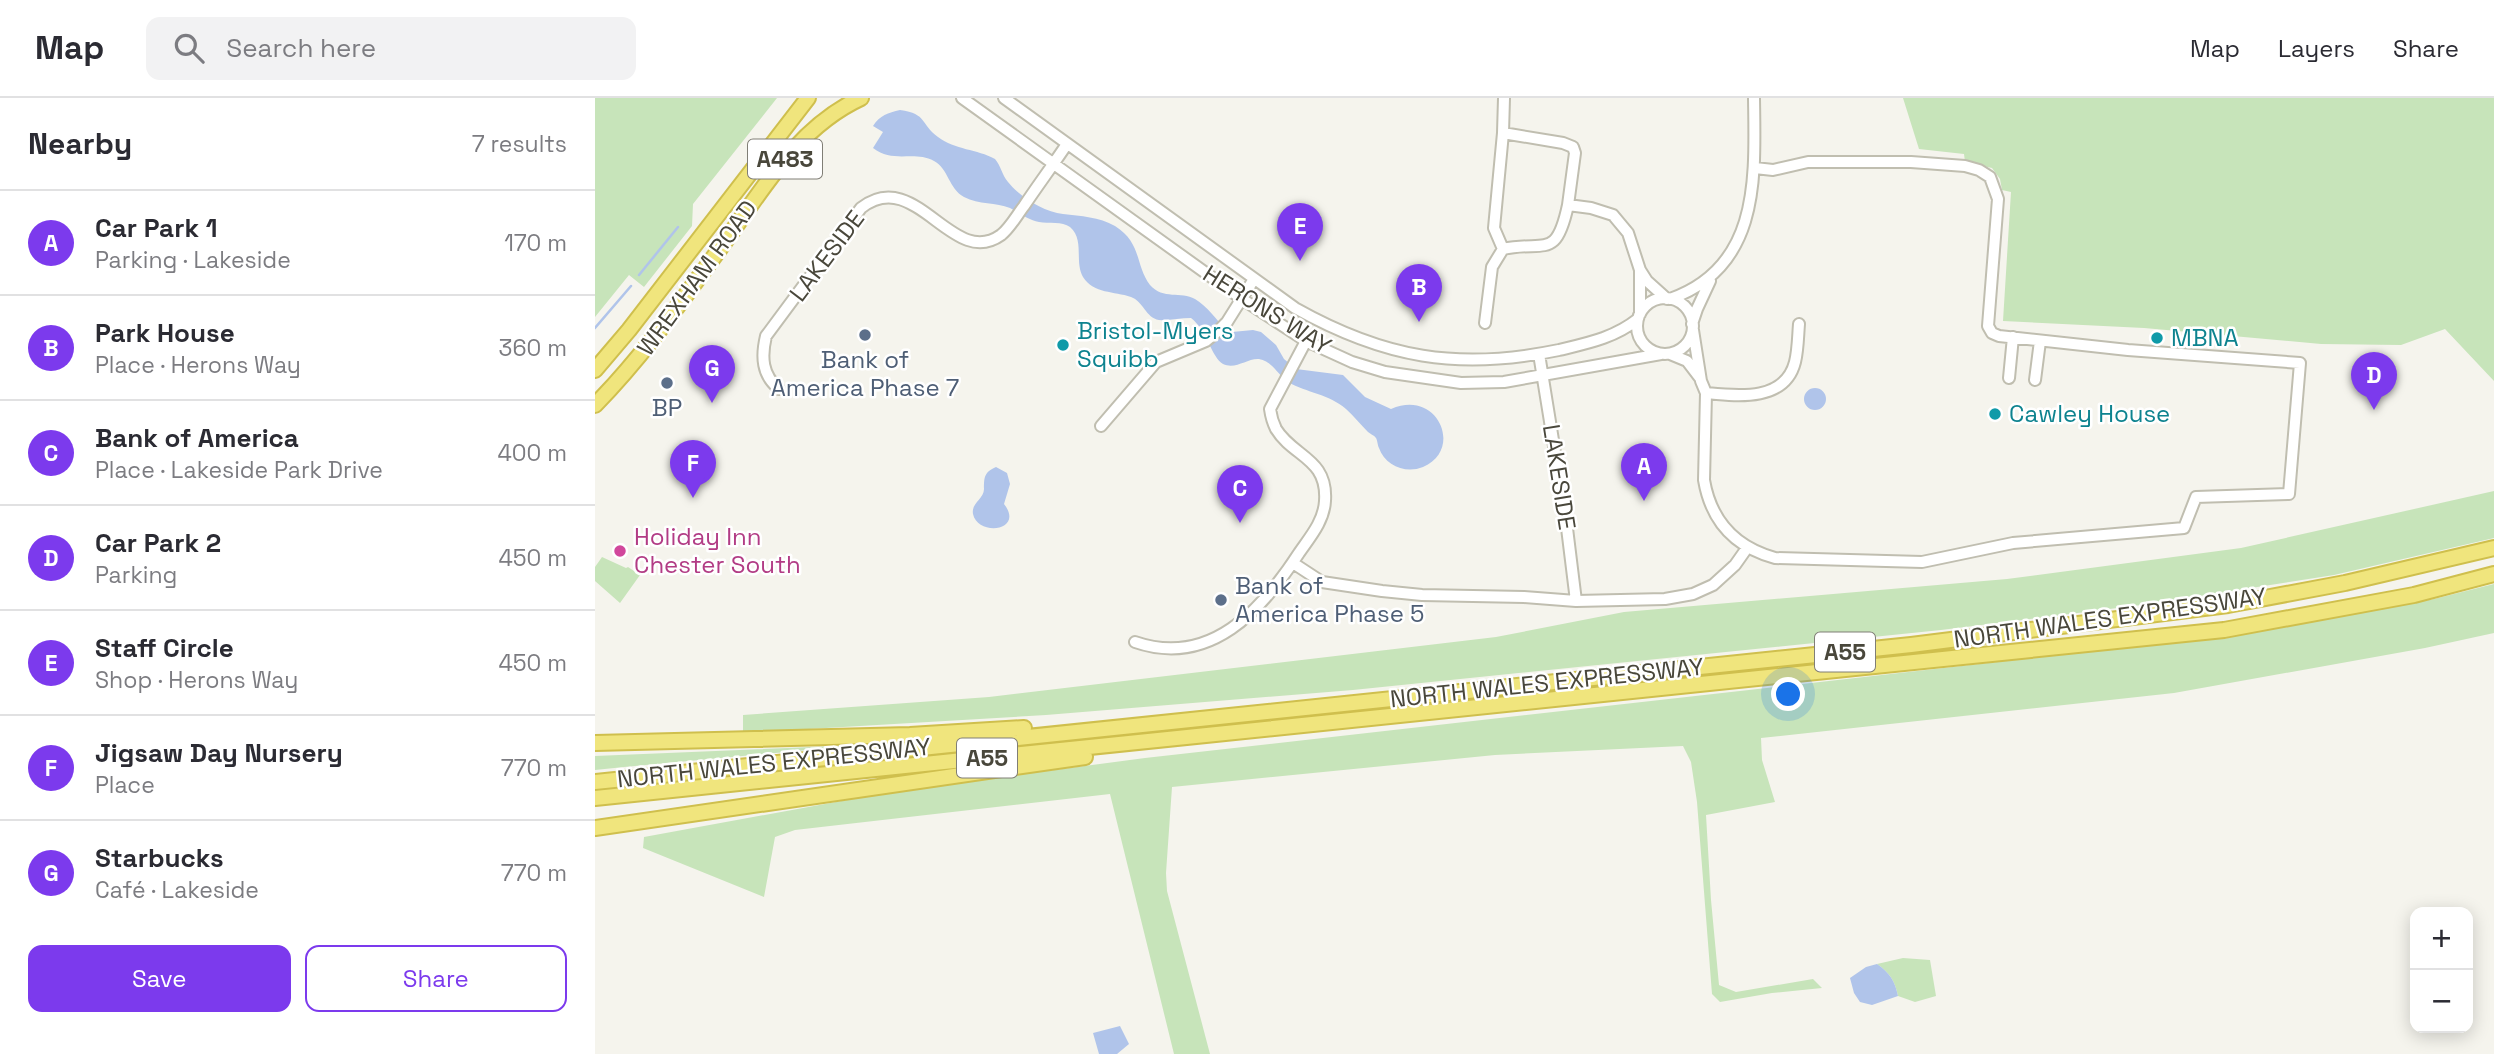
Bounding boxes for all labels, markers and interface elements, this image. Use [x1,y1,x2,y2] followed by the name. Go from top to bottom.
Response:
[146,17,636,80] search box
[35,27,104,69] text: Map
[170,29,208,67] icon: search
[226,31,376,65] text: Search here
[2190,33,2240,64] text: Map
[2278,33,2355,64] text: Layers
[2393,33,2459,64] text: Share
[28,124,132,163] text: Nearby
[472,129,567,159] text: 7 results
[748,139,822,178] road number: A483
[630,194,763,362] street label: WREXHAM ROAD
[1277,203,1323,261] pin: E
[782,204,871,308] street label: LAKESIDE
[95,211,217,245] text: Car Park 1
[44,228,58,258] text: A
[504,228,567,258] text: 170 m
[95,245,291,275] text: Parking · Lakeside
[1197,258,1337,361] street label: HERONS WAY
[1396,264,1442,322] pin: B
[1077,315,1234,374] place label: Bristol-Myers Squibb
[95,316,235,350] text: Park House
[2171,322,2239,353] place label: MBNA
[857,327,873,343] marker: Bank of America Phase 7
[2149,330,2165,346] marker: MBNA
[43,333,59,363] text: B
[499,333,567,363] text: 360 m
[1055,337,1071,353] marker: Bristol-Myers Squibb
[771,344,959,403] place label: Bank of America Phase 7
[689,345,735,403] pin: G
[95,350,301,380] text: Place · Herons Way
[2351,352,2397,410] pin: D
[659,375,675,391] marker: BP
[652,392,682,423] place label: BP
[2009,398,2170,429] place label: Cawley House
[1987,406,2003,422] marker: Cawley House
[95,421,299,455] text: Bank of America
[1536,422,1583,532] street label: LAKESIDE
[44,438,58,468] text: C
[497,438,567,468] text: 400 m
[670,440,716,498] pin: F
[1621,443,1667,501] pin: A
[95,455,383,485] text: Place · Lakeside Park Drive
[1217,465,1263,523] pin: C
[634,521,801,580] place label: Holiday Inn Chester South
[95,526,221,560] text: Car Park 2
[43,543,59,573] text: D
[498,543,567,573] text: 450 m
[612,543,628,559] marker: Holiday Inn Chester South
[95,560,177,590] text: Parking
[1235,570,1424,629] place label: Bank of America Phase 5
[1952,580,2269,655] street label: NORTH WALES EXPRESSWAY
[1213,592,1229,608] marker: Bank of America Phase 5
[95,631,234,665] text: Staff Circle
[1815,632,1875,672] road number: A55
[45,648,57,678] text: E
[498,648,567,678] text: 450 m
[1389,651,1706,714] street label: NORTH WALES EXPRESSWAY
[95,665,298,695] text: Shop · Herons Way
[1771,677,1805,711] your location
[616,731,933,794] street label: NORTH WALES EXPRESSWAY
[95,736,343,770] text: Jigsaw Day Nursery
[957,738,1017,778] road number: A55
[45,753,57,783] text: F
[501,753,567,783] text: 770 m
[95,770,155,800] text: Place
[95,841,224,875] text: Starbucks
[43,858,59,888] text: G
[501,858,567,888] text: 770 m
[95,875,259,905] text: Café · Lakeside
[2410,907,2473,1033] map controls
[2410,907,2473,970] button: +
[28,945,291,1012] button: Save
[305,945,567,1012] button: Share
[2410,970,2473,1033] button: −

